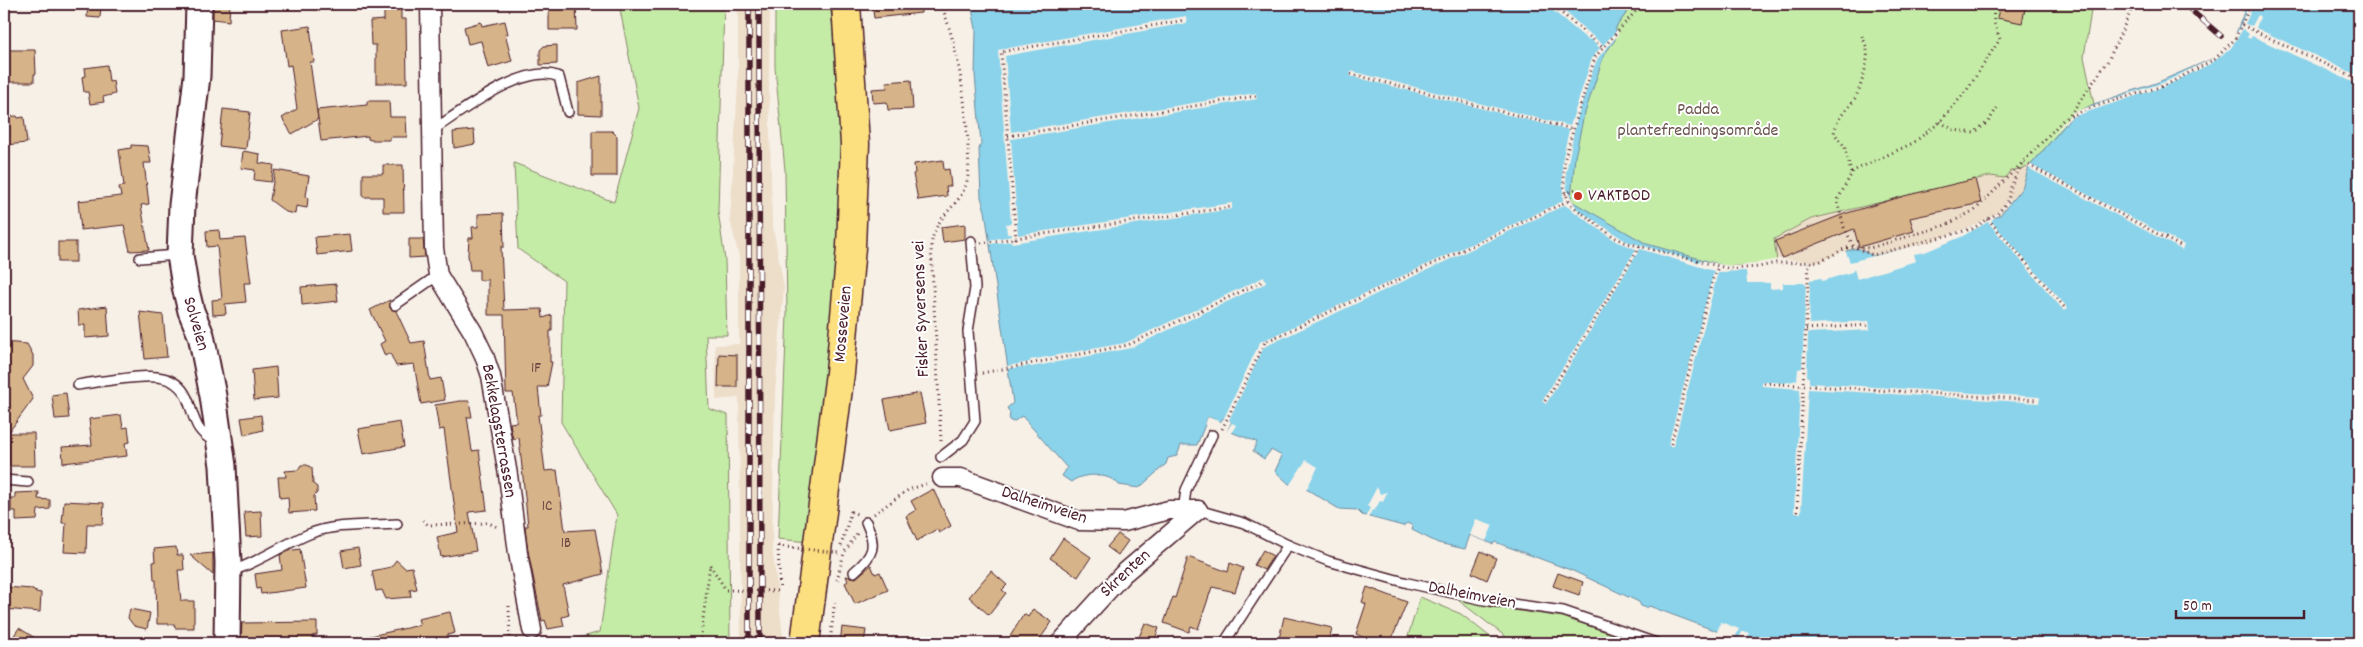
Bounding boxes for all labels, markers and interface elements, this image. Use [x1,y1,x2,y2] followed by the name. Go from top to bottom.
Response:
[1617,98,1779,144] park label: Padda plantefredningsområde
[1588,184,1650,209] place label: VAKTBOD
[1572,190,1584,202] marker: VAKTBOD
[907,240,937,378] street label: Fisker Syversens vei
[828,285,860,363] street label: Mosseveien
[175,294,215,354] street label: Solveien
[531,358,541,380] house number: 1F
[474,362,522,500] street label: Bekkelagsterrassen
[998,480,1090,532] street label: Dalheimveien
[542,496,552,518] house number: 1C
[561,533,571,555] house number: 1B
[1095,544,1157,604] street label: Skrenten
[1426,575,1518,617] street label: Dalheimveien
[2176,587,2303,619] scale bar
[2183,596,2212,618] text: 50 m

